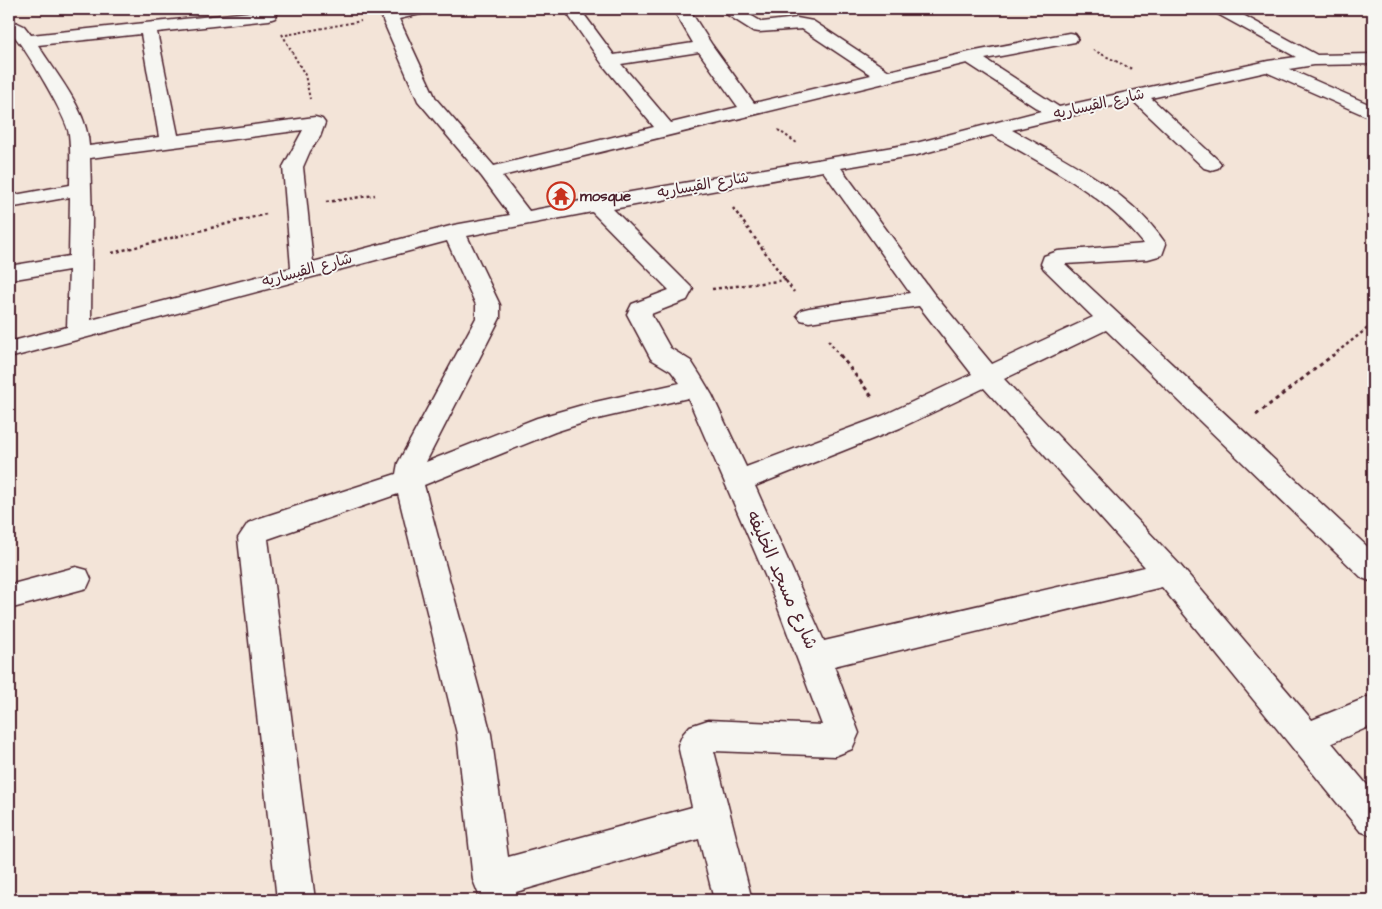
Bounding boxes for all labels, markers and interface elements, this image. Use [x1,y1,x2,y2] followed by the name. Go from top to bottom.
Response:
[1051,83,1147,125] street label: شارع القيساريه
[656,167,750,203] street label: شارع القيساريه
[546,181,576,211] temple icon: mosque
[580,186,631,207] place label: mosque
[260,248,354,292] street label: شارع القيساريه
[740,507,824,653] street label: شارع مسجد الخليفه

